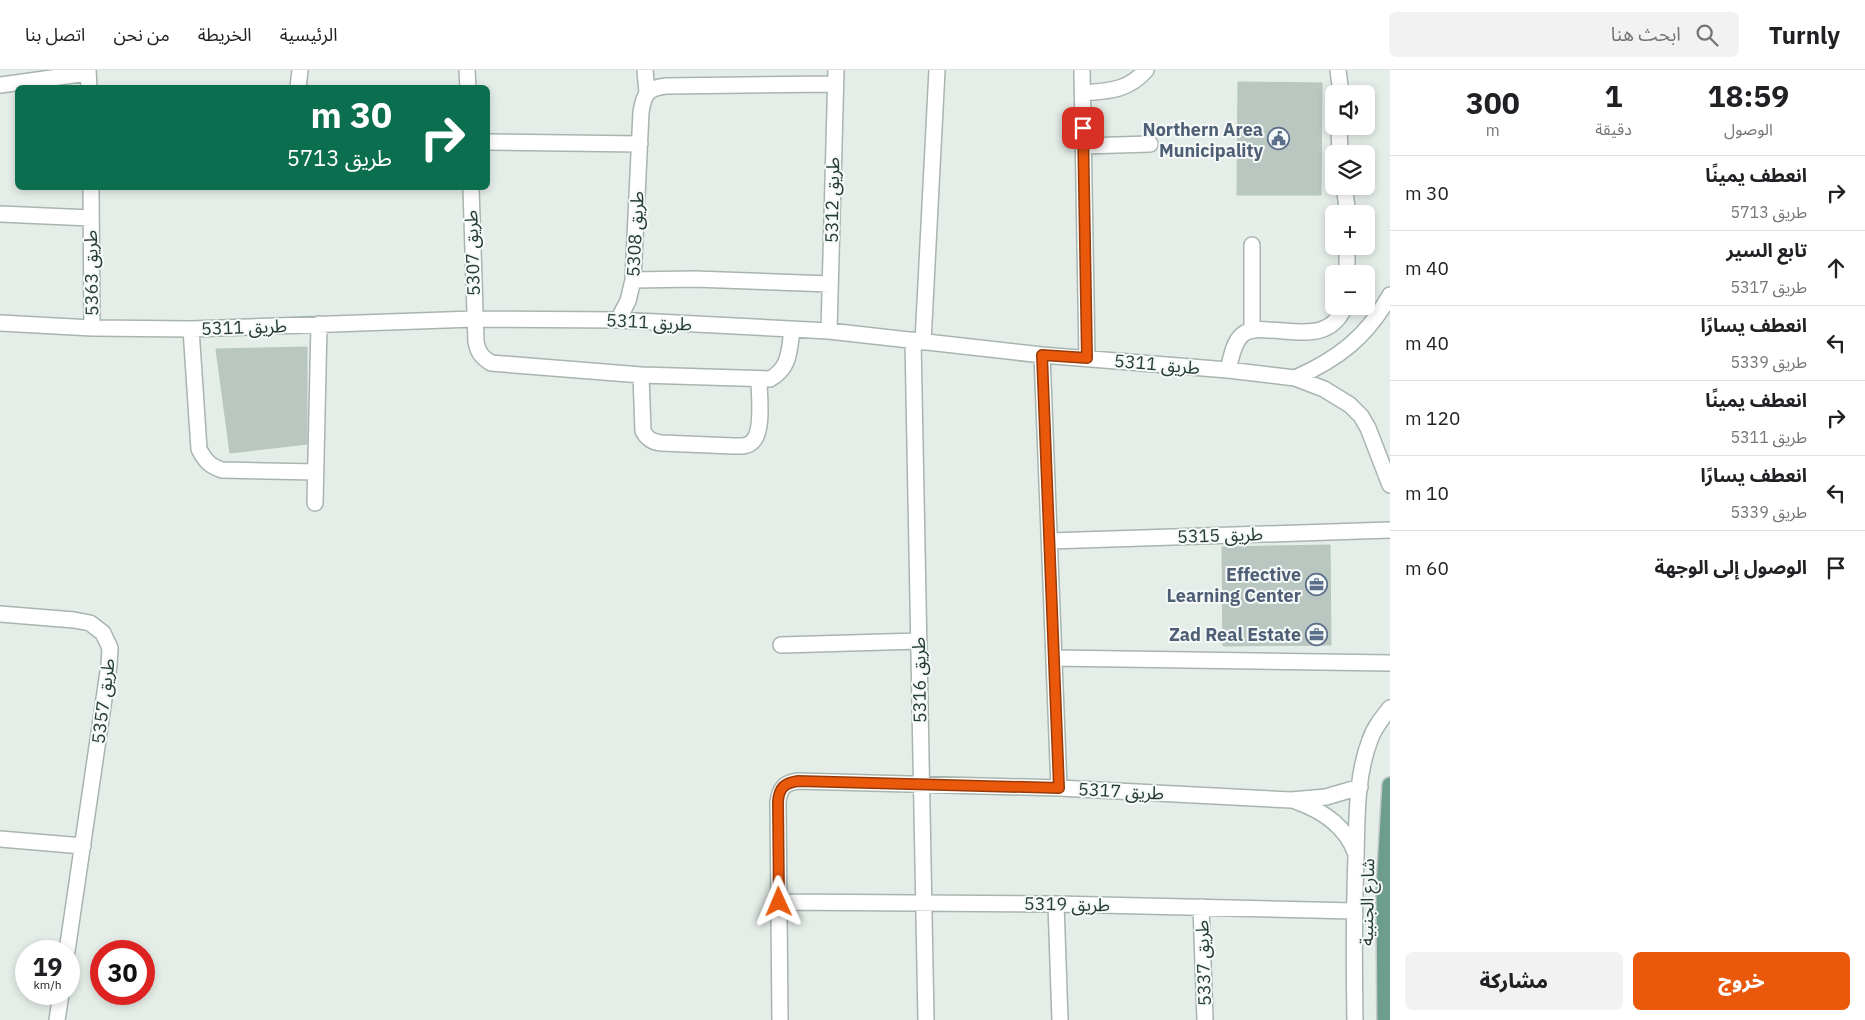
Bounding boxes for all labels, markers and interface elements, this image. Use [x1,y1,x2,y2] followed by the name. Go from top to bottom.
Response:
[1389,12,1739,57] search box
[1769,19,1840,51] text: Turnly
[1693,21,1721,49] icon: search
[1611,22,1681,46] text: ابحث هنا
[25,23,85,46] text: اتصل بنا
[113,23,170,46] text: من نحن
[198,23,252,46] text: الخريطة
[280,23,338,46] text: الرئيسية
[1605,76,1623,115] text: 1
[1707,76,1789,115] text: 18:59
[1466,83,1520,122] text: 300
[1325,85,1375,315] map controls
[1325,85,1375,135] button: sound
[310,92,392,138] text: 30 m
[410,105,475,170] icon: right
[1062,107,1104,149] pin
[1069,114,1097,142] icon: arrive
[1143,118,1263,162] place label: Northern Area Municipality
[1595,119,1632,139] text: دقيقة
[1724,119,1773,139] text: الوصول
[1486,120,1500,140] text: m
[1267,127,1291,151] public building icon: Northern Area Municipality
[287,143,392,172] text: طريق 5713
[1325,145,1375,195] button: layers
[820,157,844,243] street label: طريق 5312
[1705,163,1807,187] text: انعطف يمينًا
[1822,179,1850,207] icon: right
[1405,181,1449,205] text: 30 m
[621,190,649,278] street label: طريق 5308
[1730,202,1807,222] text: طريق 5713
[1325,205,1375,255] button: +
[459,210,485,296] street label: طريق 5307
[79,230,103,316] street label: طريق 5363
[1726,238,1807,262] text: تابع السير
[1822,254,1850,282] icon: ahead
[1405,256,1449,280] text: 40 m
[1325,265,1375,315] button: −
[1730,277,1807,297] text: طريق 5317
[605,308,693,336] street label: طريق 5311
[1700,313,1807,337] text: انعطف يسارًا
[201,314,287,340] street label: طريق 5311
[1822,329,1850,357] icon: left
[1405,331,1449,355] text: 40 m
[1113,349,1201,379] street label: طريق 5311
[1730,352,1807,372] text: طريق 5339
[1705,388,1807,412] text: انعطف يمينًا
[1822,404,1850,432] icon: right
[1405,406,1460,430] text: 120 m
[1730,427,1807,447] text: طريق 5311
[1700,463,1807,487] text: انعطف يسارًا
[1822,479,1850,507] icon: left
[1405,481,1449,505] text: 10 m
[1730,502,1807,522] text: طريق 5339
[1177,522,1263,548] street label: طريق 5315
[1822,554,1850,582] icon: arrive
[1655,555,1807,579] text: الوصول إلى الوجهة
[1405,556,1449,580] text: 60 m
[1166,563,1301,607] place label: Effective Learning Center
[1305,572,1329,596] office icon: Effective Learning Center
[1305,622,1329,646] office icon: Zad Real Estate
[1169,623,1301,646] place label: Zad Real Estate
[907,637,931,723] street label: طريق 5316
[86,657,120,745] street label: طريق 5357
[1077,777,1165,805] street label: طريق 5317
[1355,858,1382,946] street label: شارع الجنبية
[752,875,804,927] position arrow
[1024,892,1110,916] street label: طريق 5319
[1190,920,1216,1006] street label: طريق 5337
[90,940,155,1005] speed limit sign: 30
[32,950,63,983] text: 19
[1405,952,1623,1010] button: مشاركة
[1633,952,1850,1010] button: خروج
[33,977,62,992] text: km/h

